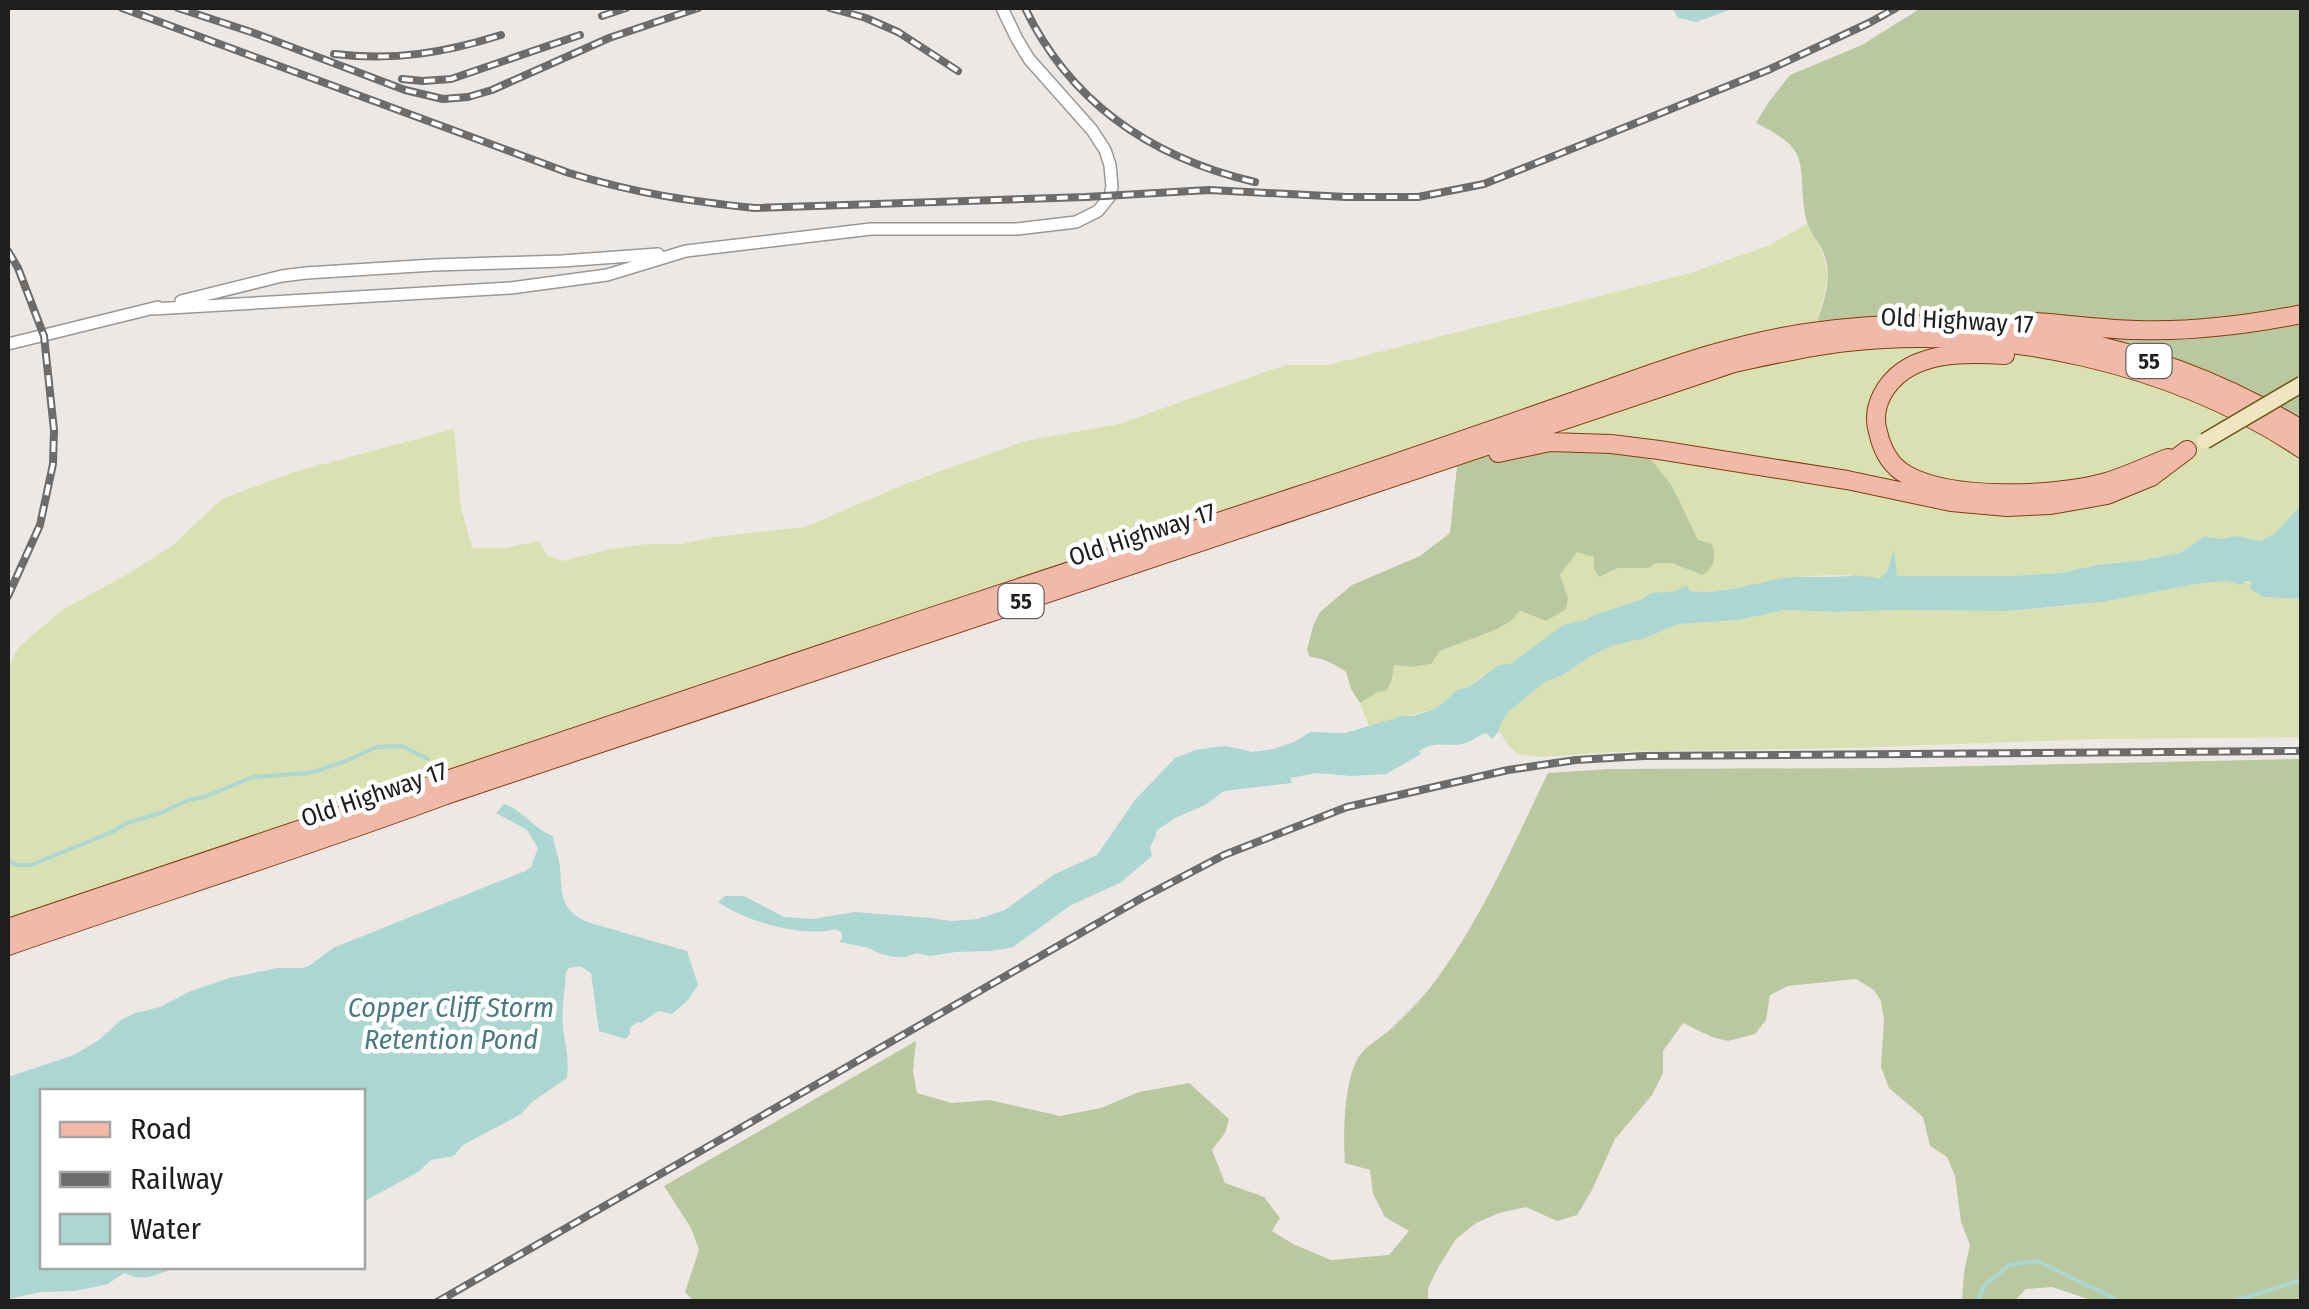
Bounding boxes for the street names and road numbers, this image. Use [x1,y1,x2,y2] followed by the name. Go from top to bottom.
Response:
[1880,302,2034,340] street label: Old Highway 17
[2126,344,2172,378] road number: 55
[1065,497,1220,573] street label: Old Highway 17
[998,584,1044,618] road number: 55
[297,756,451,834] street label: Old Highway 17

